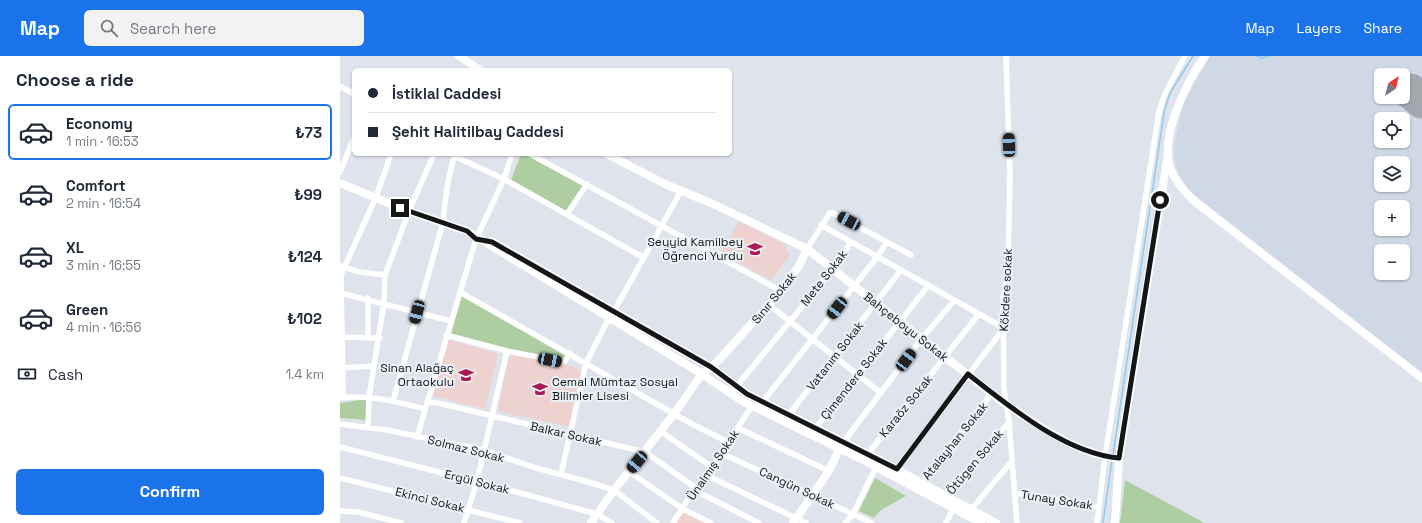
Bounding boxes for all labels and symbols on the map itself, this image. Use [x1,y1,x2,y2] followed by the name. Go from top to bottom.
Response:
[1374,68,1410,104] north arrow
[1003,133,1015,157] car
[1151,191,1169,209] route start
[391,199,409,217] route end
[836,210,862,232] car
[648,234,743,264] place label: Seyyid Kamilbey Öğrenci Yurdu
[746,240,764,258] school or university icon: Seyyid Kamilbey Öğrenci Yurdu
[797,246,851,309] street label: Mete Sokak
[996,247,1016,332] street label: Kökdere sokak
[748,268,800,327] street label: Sınır Sokak
[860,289,952,366] street label: Bahçeboyu Sokak
[825,295,849,321] car
[408,299,426,325] car
[803,318,868,394] street label: Vatanım Sokak
[817,335,891,423] street label: Çimendere Sokak
[894,347,918,373] car
[537,352,563,368] car
[380,360,454,390] place label: Sinan Alağaç Ortaokulu
[457,366,475,384] school or university icon: Sinan Alağaç Ortaokulu
[876,371,937,441] street label: Karaöz Sokak
[552,374,678,404] place label: Cemal Mümtaz Sosyal Bilimler Lisesi
[531,380,549,398] school or university icon: Cemal Mümtaz Sosyal Bilimler Lisesi
[919,398,992,483] street label: Atalayhan Sokak
[529,418,604,450] street label: Balkar Sokak
[683,426,743,504] street label: Ünalmış Sokak
[943,426,1007,498] street label: Ötügen Sokak
[426,432,507,466] street label: Solmaz Sokak
[625,449,649,475] car
[757,463,838,513] street label: Cangün Sokak
[443,466,512,498] street label: Ergül Sokak
[394,484,467,516] street label: Ekinci Sokak
[1020,486,1095,514] street label: Tunay Sokak

